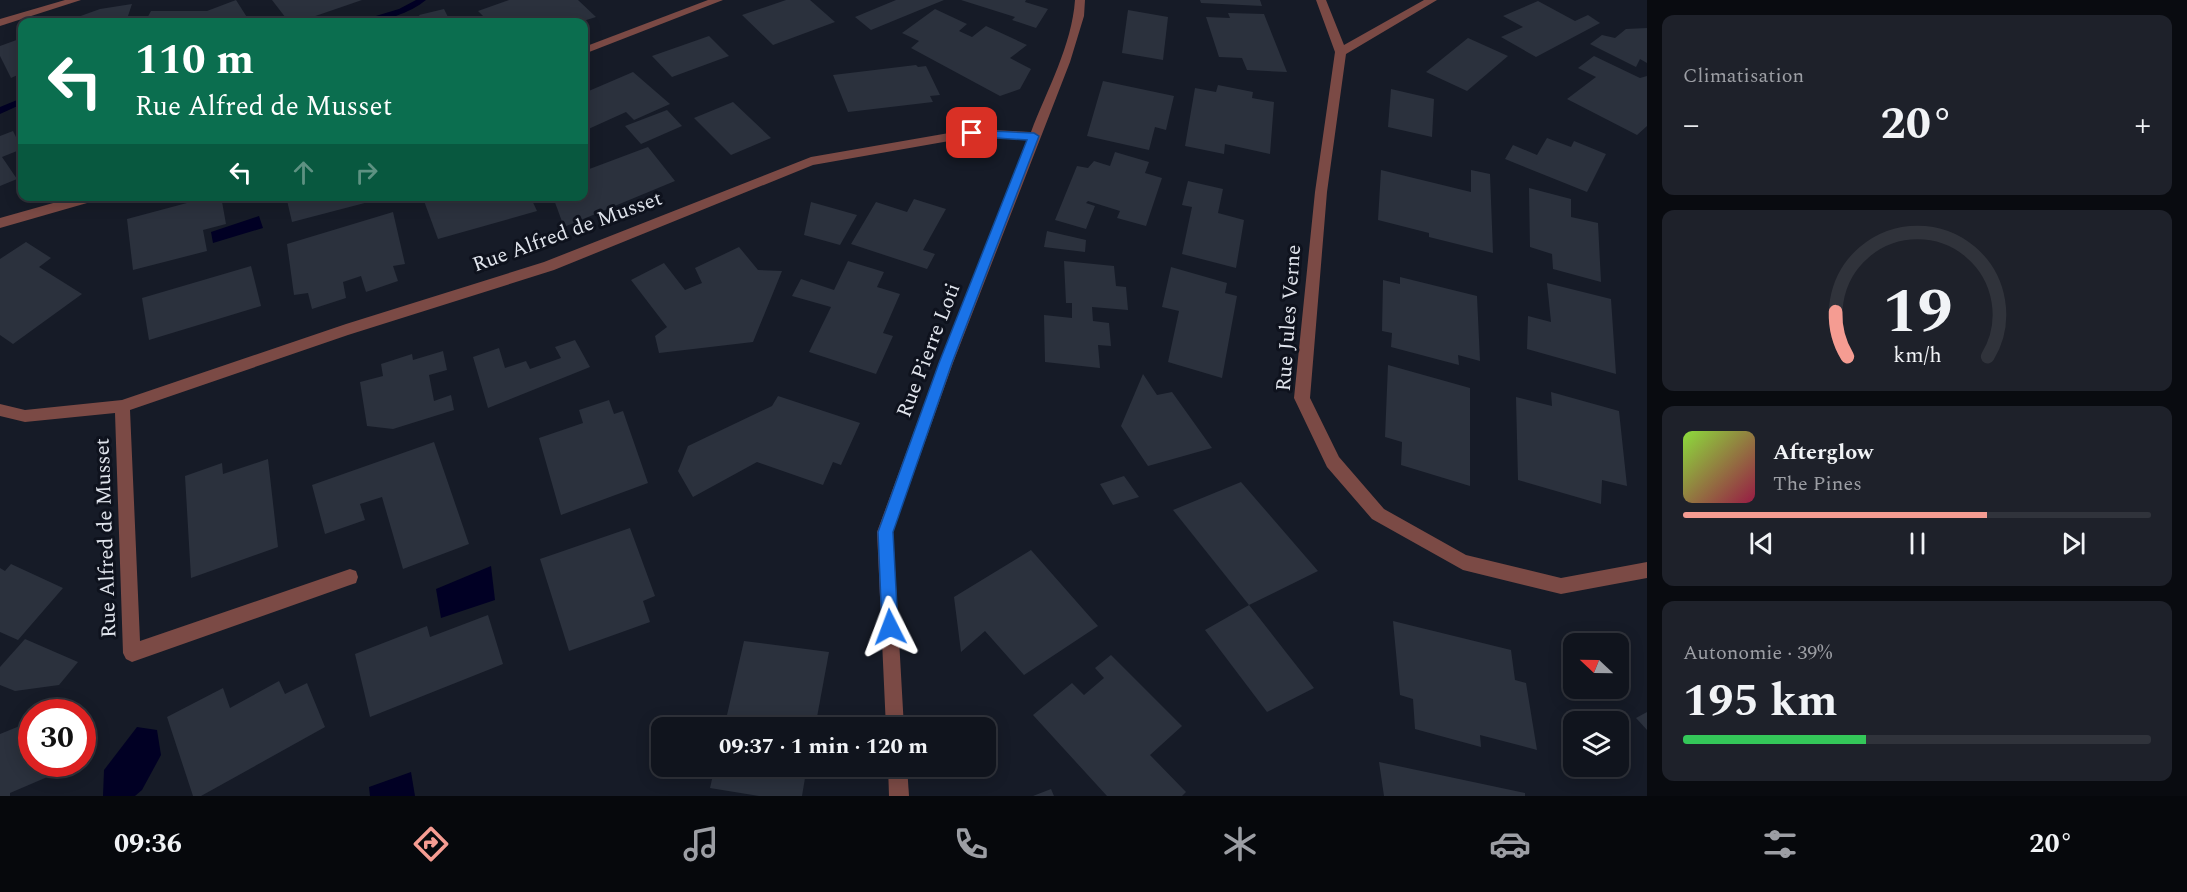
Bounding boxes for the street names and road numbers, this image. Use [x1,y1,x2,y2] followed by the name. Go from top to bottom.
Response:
[468,183,667,281] street label: Rue Alfred de Musset
[1268,244,1310,392] street label: Rue Jules Verne
[889,278,969,422] street label: Rue Pierre Loti
[87,437,125,639] street label: Rue Alfred de Musset

